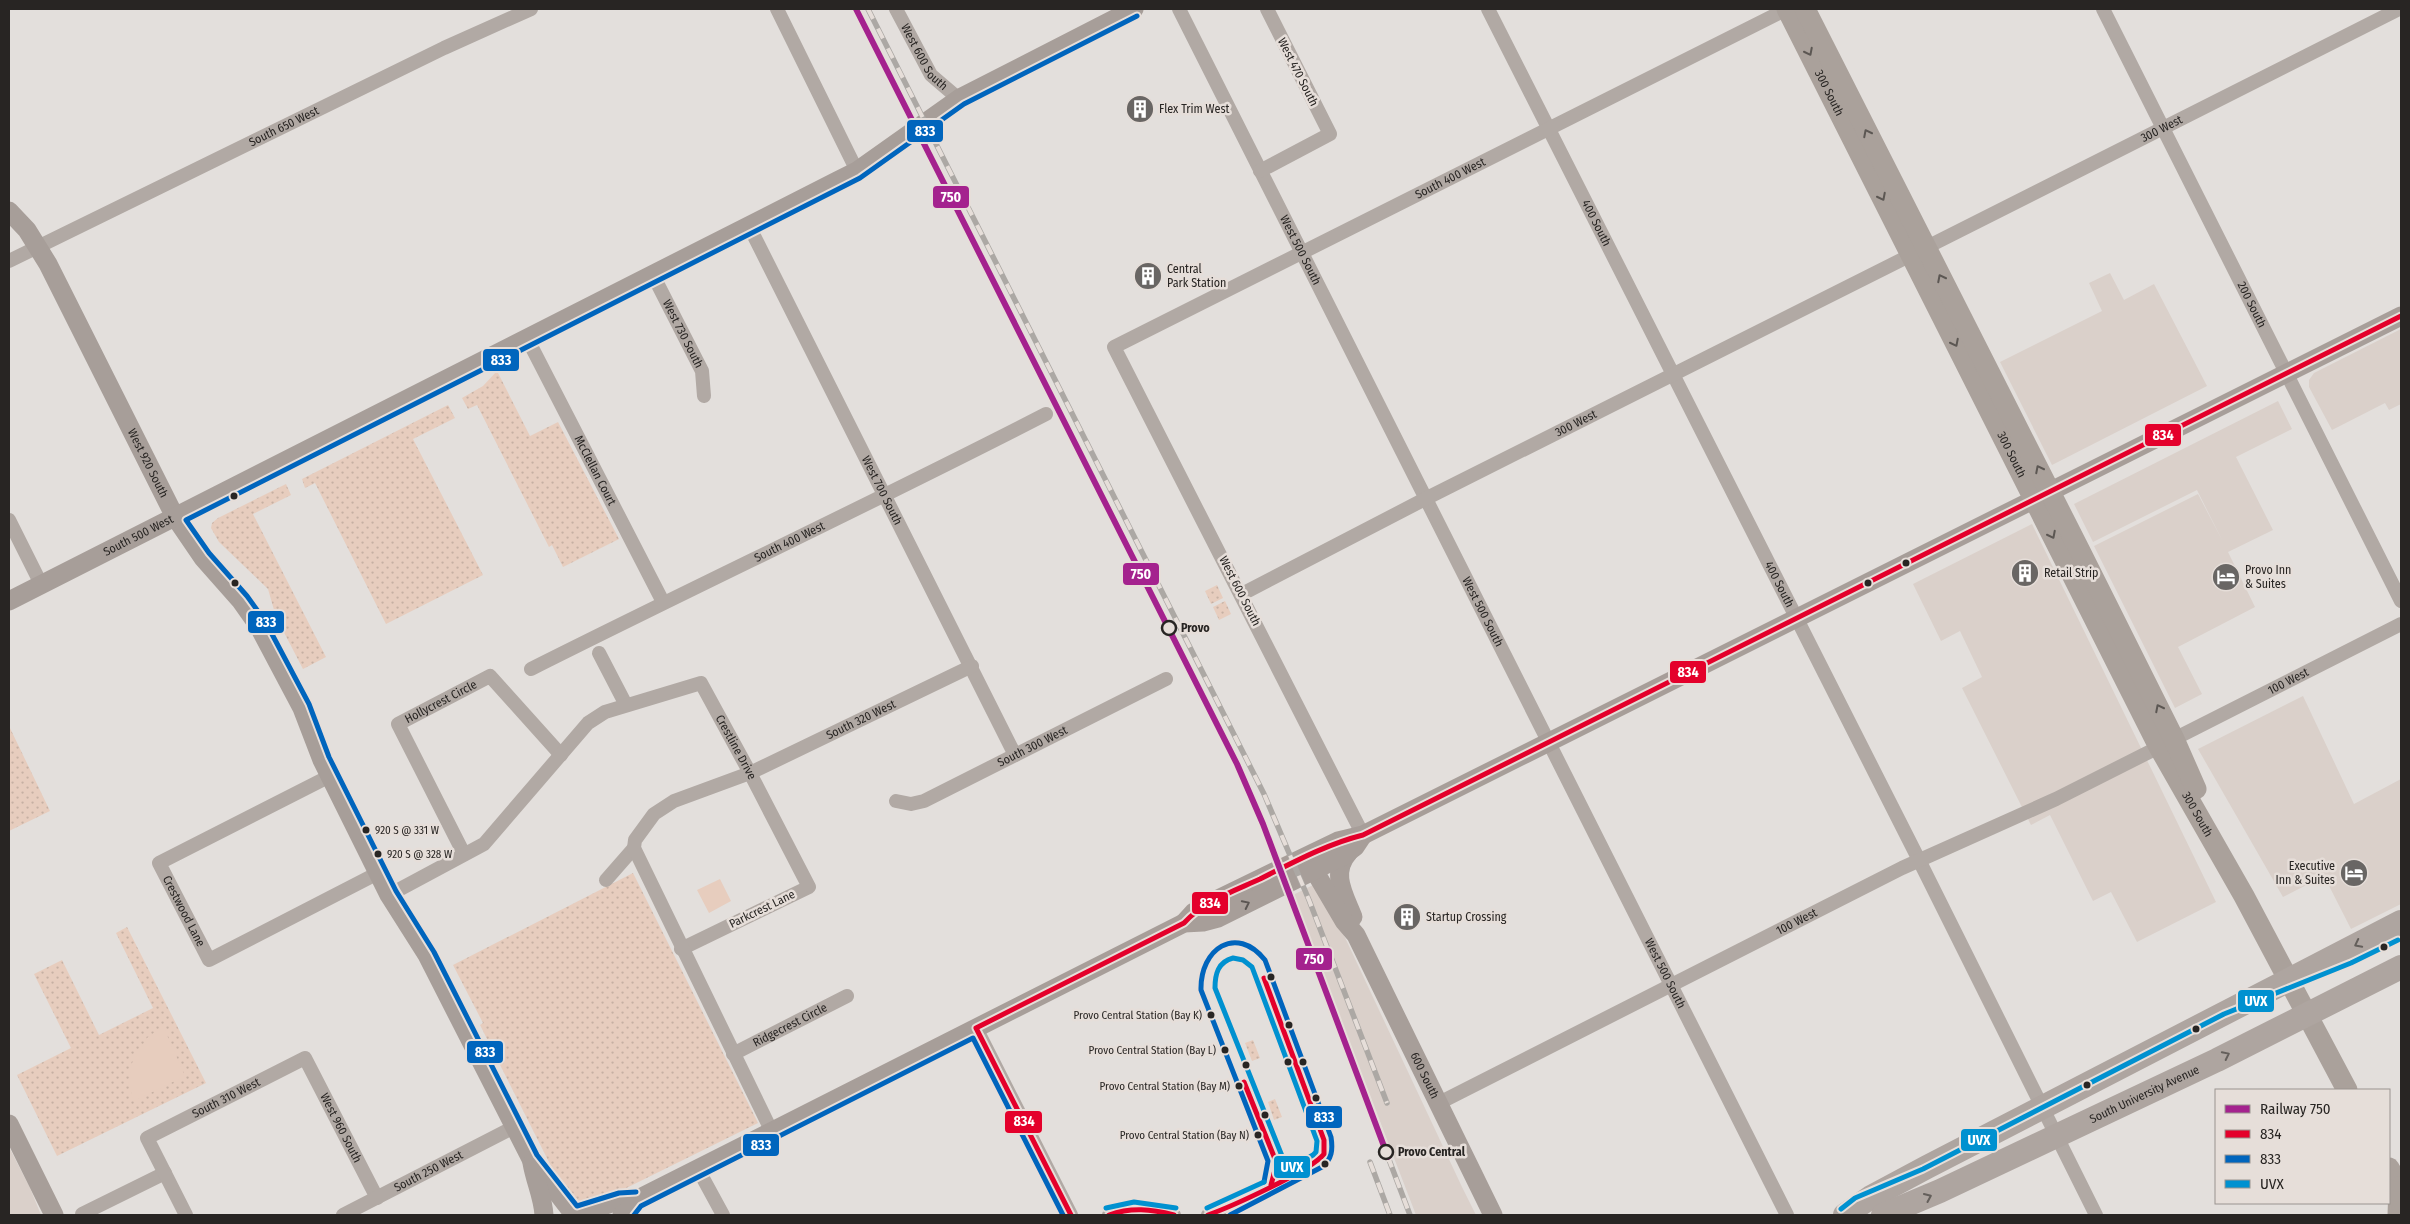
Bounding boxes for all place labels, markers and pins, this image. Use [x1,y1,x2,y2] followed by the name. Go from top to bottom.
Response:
[1125,94,1155,124] building icon: Flex Trim West
[1159,102,1230,116] place label: Flex Trim West
[1133,261,1163,291] building icon: Central Park Station
[1167,262,1226,290] place label: Central Park Station
[229,491,239,501] unlabelled marker
[1901,558,1911,568] unlabelled marker
[2010,558,2040,588] building icon: Retail Strip
[2211,562,2241,592] hotel icon: Provo Inn & Suites
[2245,563,2291,591] place label: Provo Inn & Suites
[2044,566,2099,580] place label: Retail Strip
[230,578,240,588] unlabelled marker
[1863,578,1873,588] unlabelled marker
[1161,620,1177,636] marker: Provo
[1181,621,1210,635] place label: Provo
[375,824,439,837] place label: 920 S @ 331 W
[361,825,371,835] marker: 920 S @ 331 W
[387,848,452,861] place label: 920 S @ 328 W
[373,849,383,859] marker: 920 S @ 328 W
[2339,858,2369,888] hotel icon: Executive Inn & Suites
[2276,859,2335,887] place label: Executive Inn & Suites
[1392,902,1422,932] building icon: Startup Crossing
[1426,910,1507,924] place label: Startup Crossing
[2379,942,2389,952] unlabelled marker
[1266,972,1276,982] unlabelled marker
[1074,1009,1202,1022] place label: Provo Central Station (Bay K)
[1206,1010,1216,1020] marker: Provo Central Station (Bay K)
[1284,1020,1294,1030] unlabelled marker
[2191,1024,2201,1034] unlabelled marker
[1089,1044,1216,1057] place label: Provo Central Station (Bay L)
[1220,1045,1230,1055] marker: Provo Central Station (Bay L)
[1283,1057,1293,1067] unlabelled marker
[1298,1057,1308,1067] unlabelled marker
[1241,1060,1251,1070] unlabelled marker
[1100,1080,1230,1093] place label: Provo Central Station (Bay M)
[2082,1080,2092,1090] unlabelled marker
[1234,1081,1244,1091] marker: Provo Central Station (Bay M)
[1311,1093,1321,1103] unlabelled marker
[1260,1110,1270,1120] unlabelled marker
[1120,1129,1249,1142] place label: Provo Central Station (Bay N)
[1253,1130,1263,1140] marker: Provo Central Station (Bay N)
[1378,1144,1394,1160] marker: Provo Central
[1398,1145,1466,1159] place label: Provo Central
[1320,1159,1330,1169] unlabelled marker

